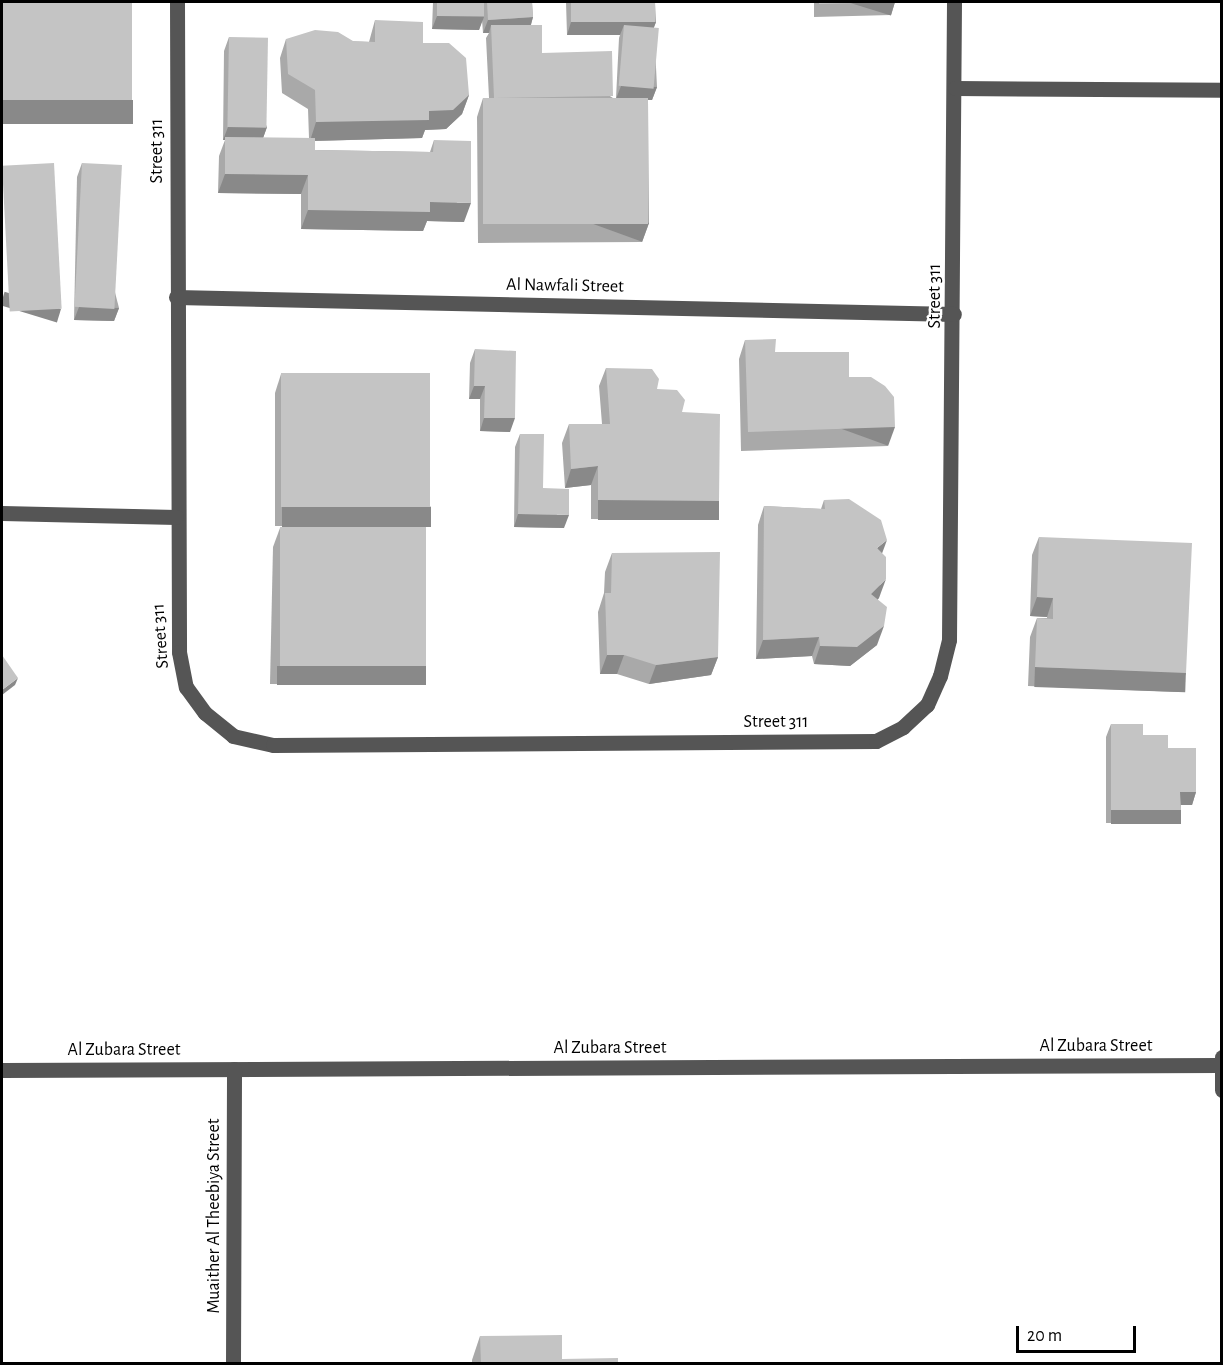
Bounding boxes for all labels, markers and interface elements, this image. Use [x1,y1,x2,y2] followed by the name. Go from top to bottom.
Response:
[146,118,168,184] street label: Street 311
[924,263,946,329] street label: Street 311
[506,274,624,298] street label: Al Nawfali Street
[148,603,174,669] street label: Street 311
[743,711,809,733] street label: Street 311
[1040,1035,1152,1057] street label: Al Zubara Street
[554,1037,666,1059] street label: Al Zubara Street
[68,1039,180,1061] street label: Al Zubara Street
[203,1119,225,1313] street label: Muaither Al Theebiya Street
[1019,1314,1139,1352] scale bar
[1027,1327,1062,1345] text: 20 m

